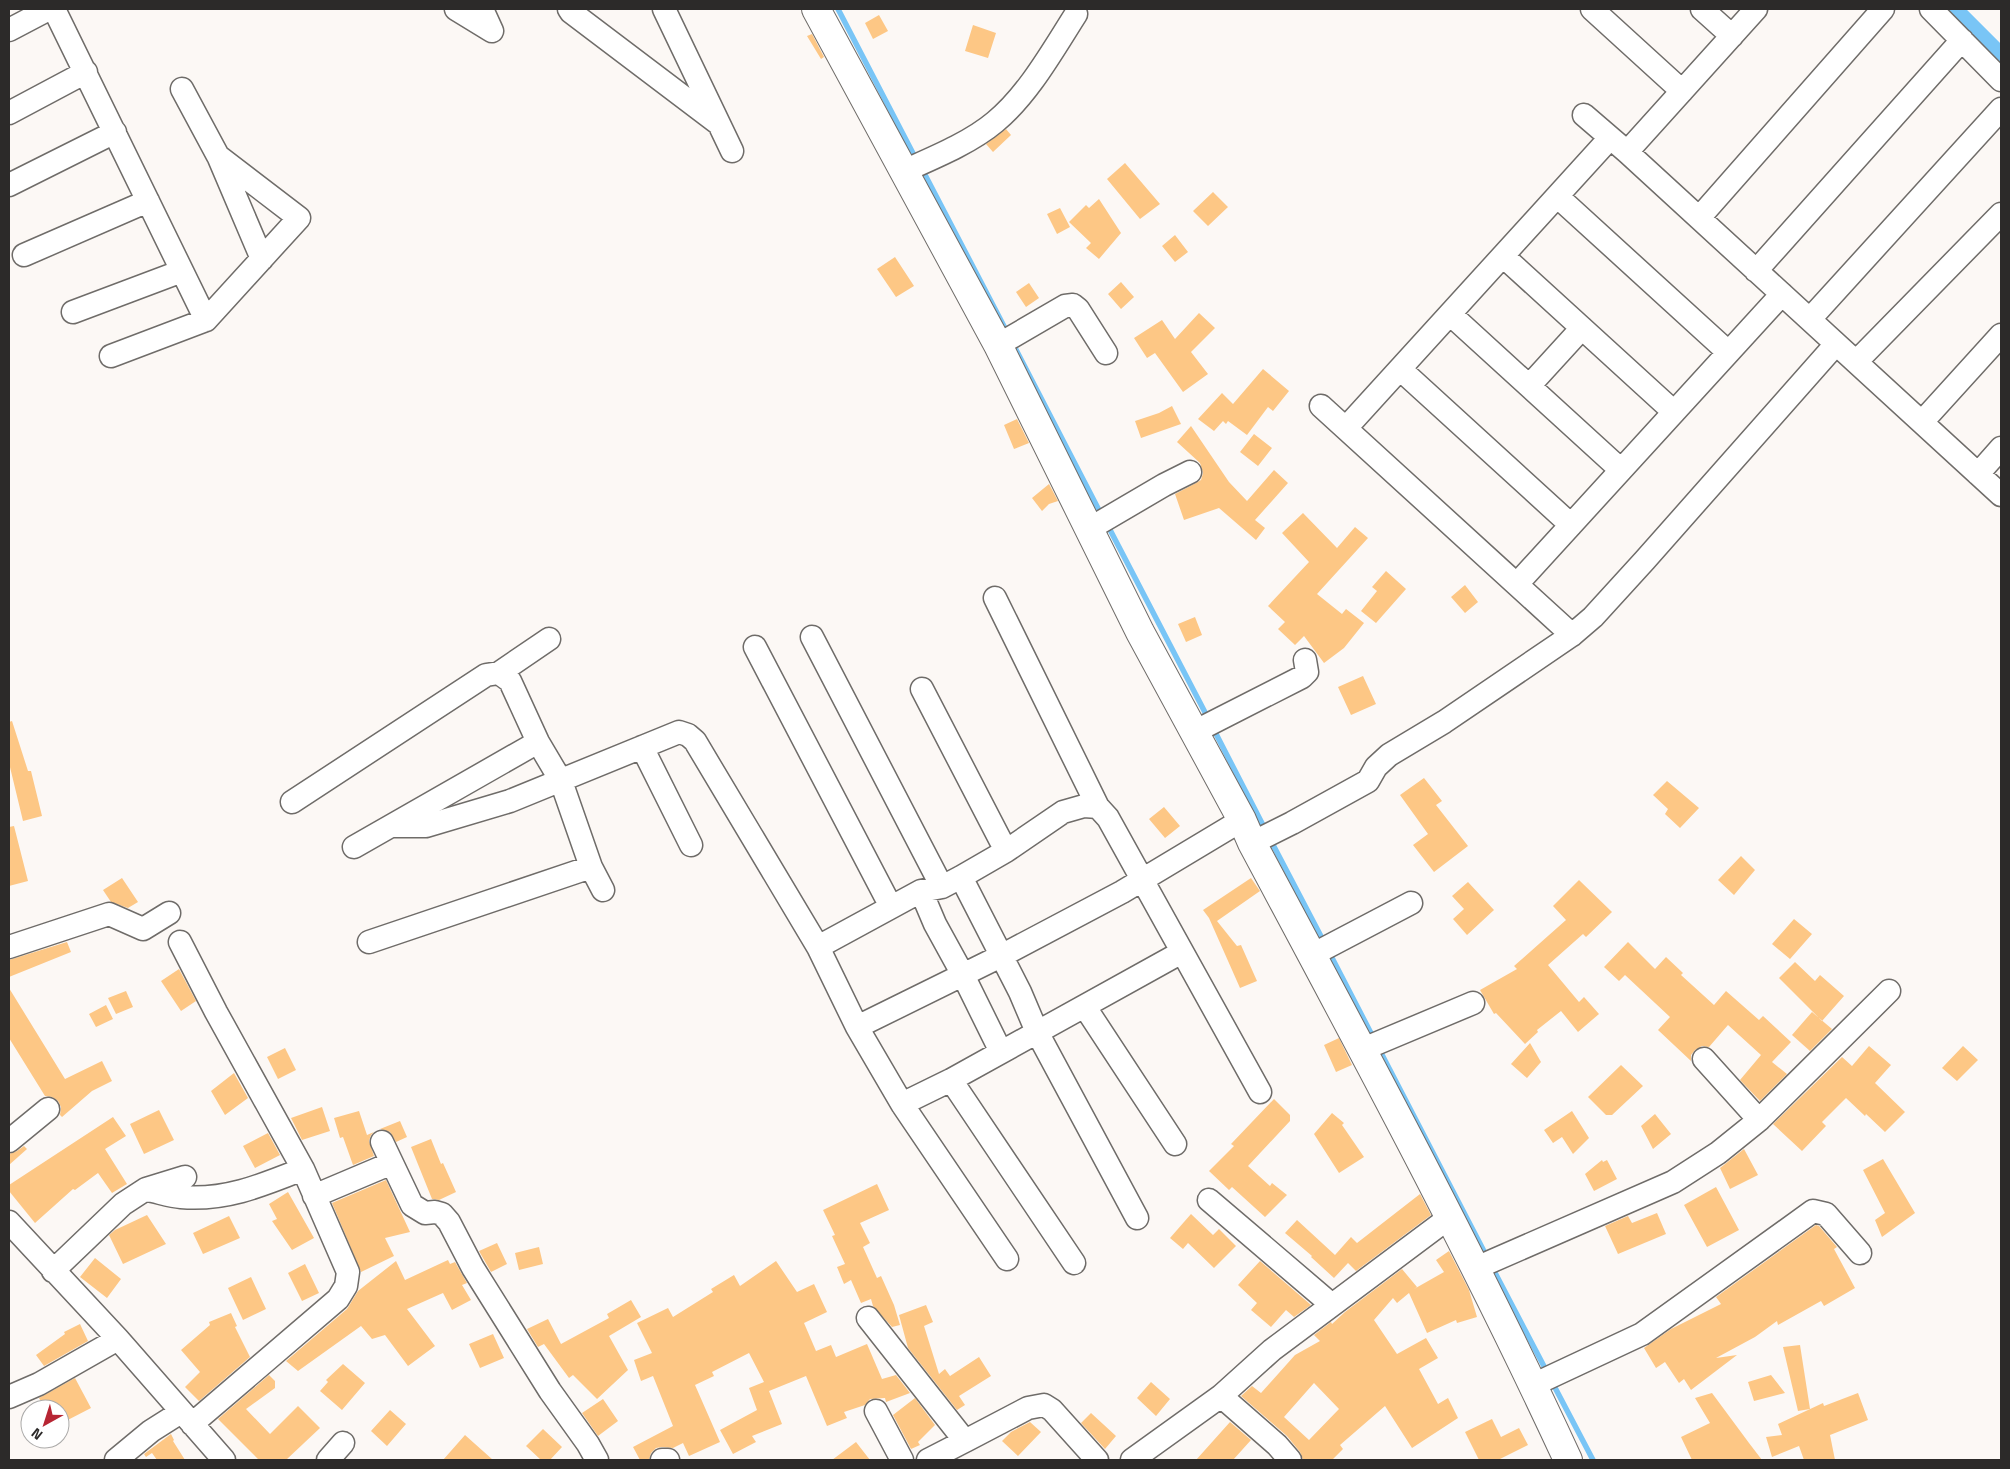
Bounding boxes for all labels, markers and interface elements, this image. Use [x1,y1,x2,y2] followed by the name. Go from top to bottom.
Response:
[20,1399,70,1449] north arrow
[26,1423,47,1446] text: N

